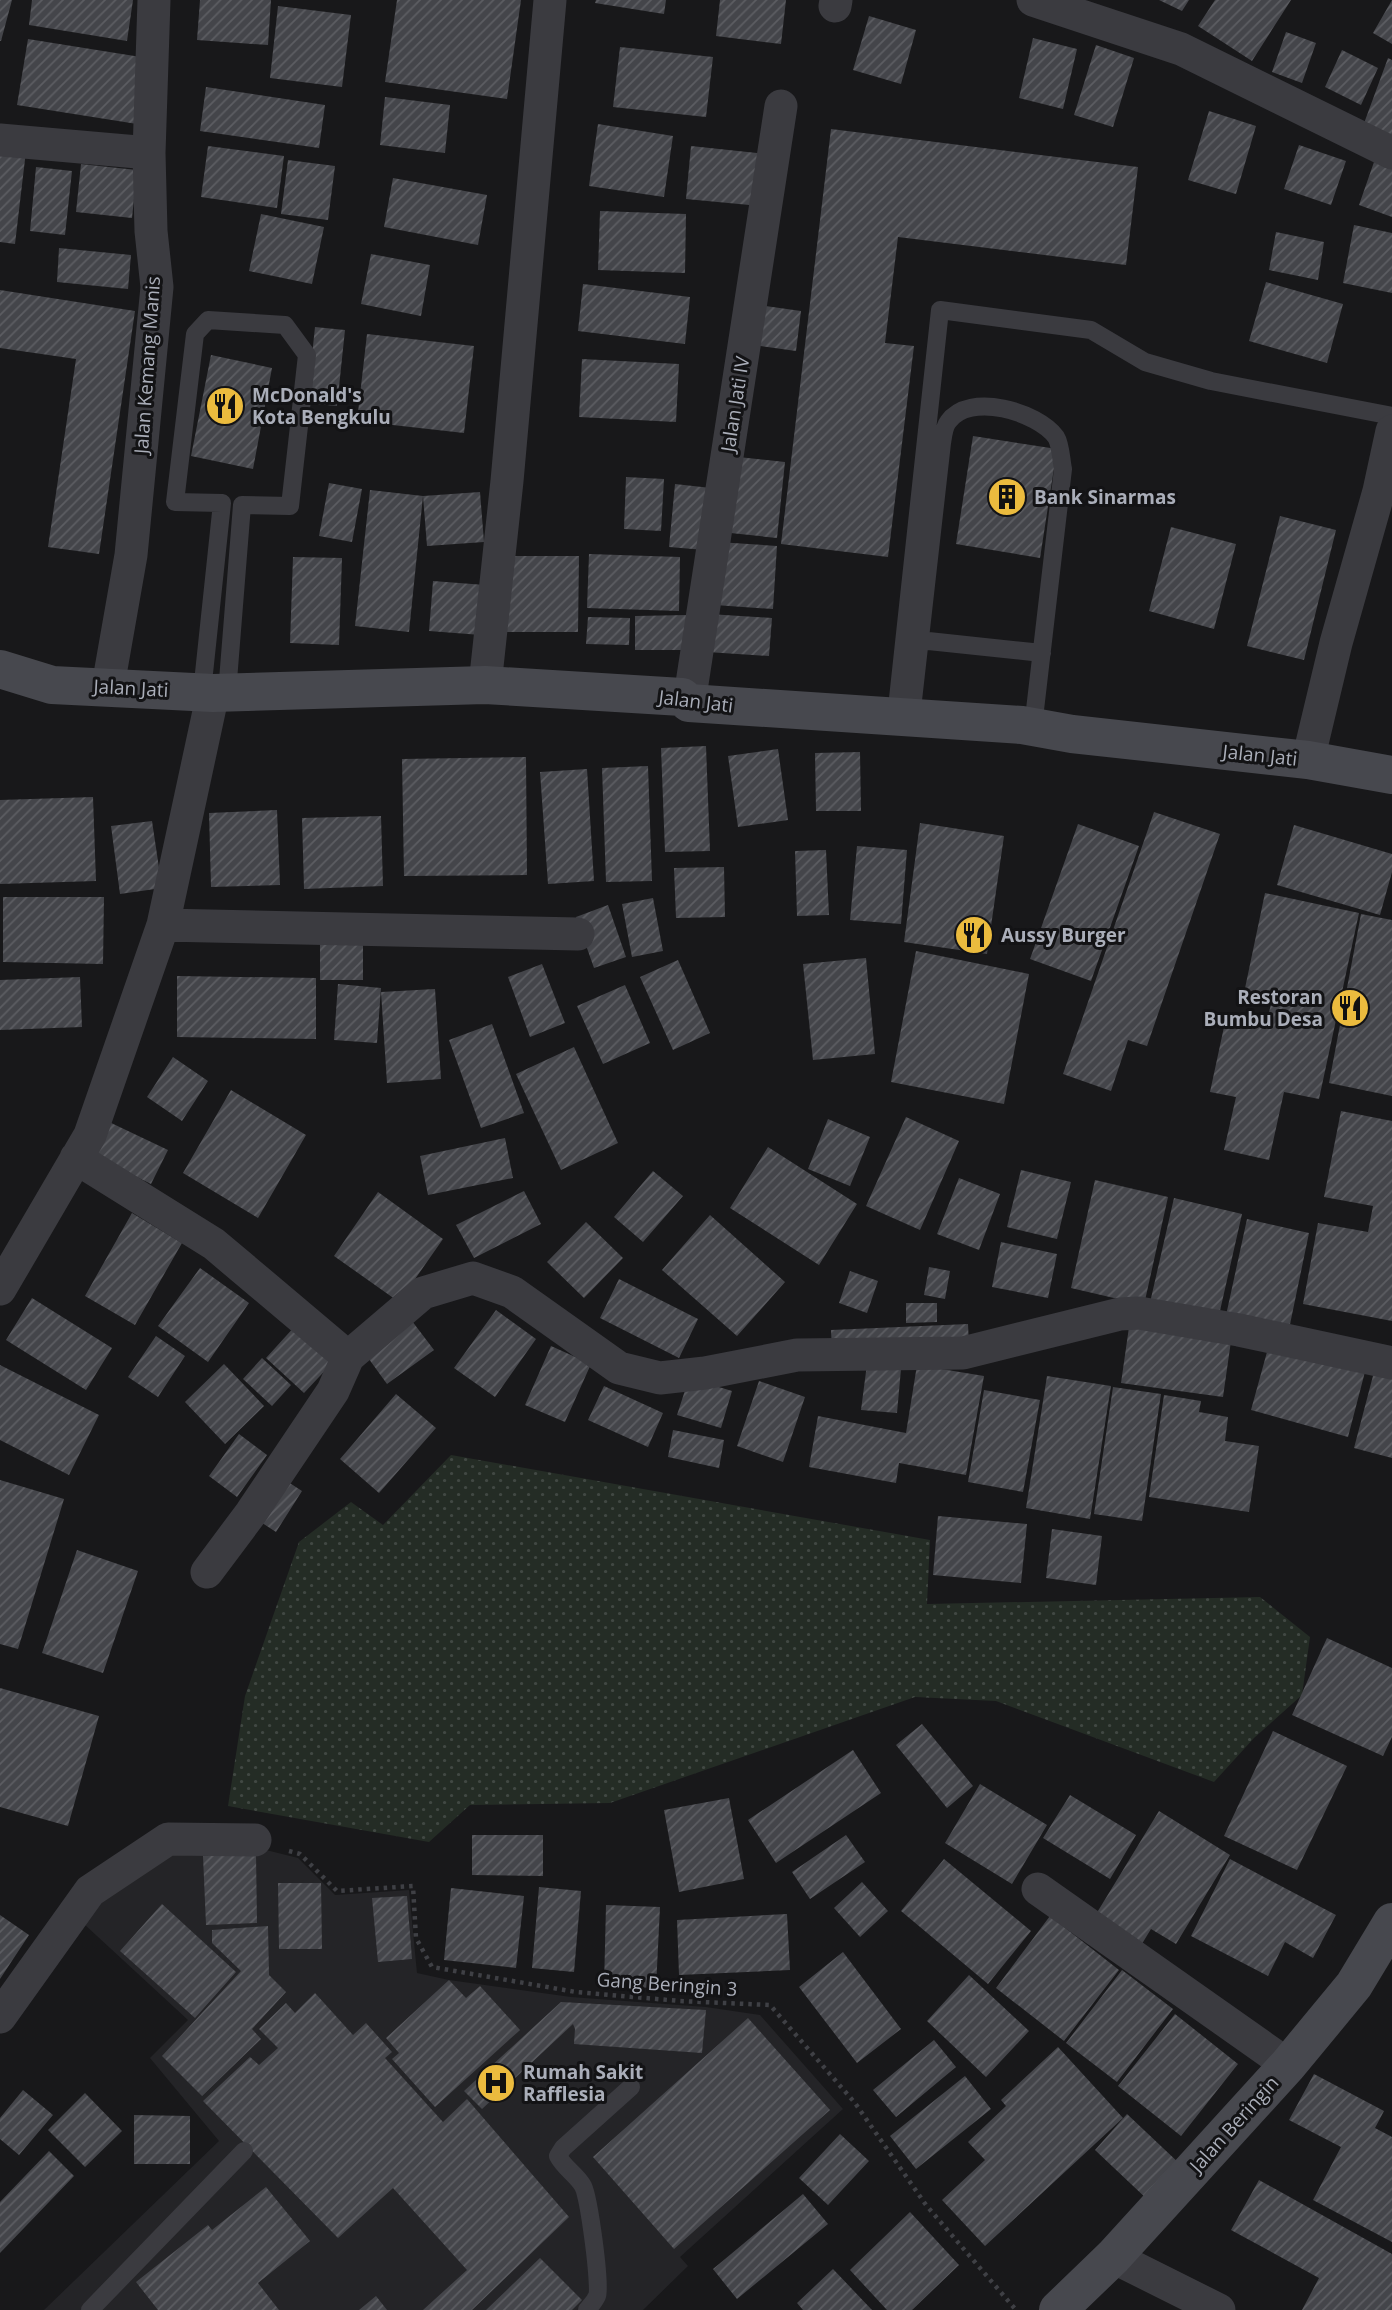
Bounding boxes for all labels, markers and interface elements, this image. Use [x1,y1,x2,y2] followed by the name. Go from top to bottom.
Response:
[128,275,166,457] street label: Jalan Kemang Manis
[714,354,755,456] street label: Jalan Jati IV
[252,382,391,430] place label: McDonald's Kota Bengkulu
[204,385,246,427] restaurant icon: McDonald's Kota Bengkulu
[986,476,1028,518] building icon: Bank Sinarmas
[1034,484,1176,510] place label: Bank Sinarmas
[91,673,169,703] street label: Jalan Jati
[655,683,735,718] street label: Jalan Jati
[1219,738,1299,772] street label: Jalan Jati
[953,914,995,956] restaurant icon: Aussy Burger
[1001,922,1126,948] place label: Aussy Burger
[1203,984,1323,1032] place label: Restoran Bumbu Desa
[1329,987,1371,1029] restaurant icon: Restoran Bumbu Desa
[596,1966,738,2002] street label: Gang Beringin 3
[523,2059,643,2107] place label: Rumah Sakit Rafflesia
[475,2062,517,2104] hospital icon: Rumah Sakit Rafflesia
[1182,2070,1284,2179] street label: Jalan Beringin

